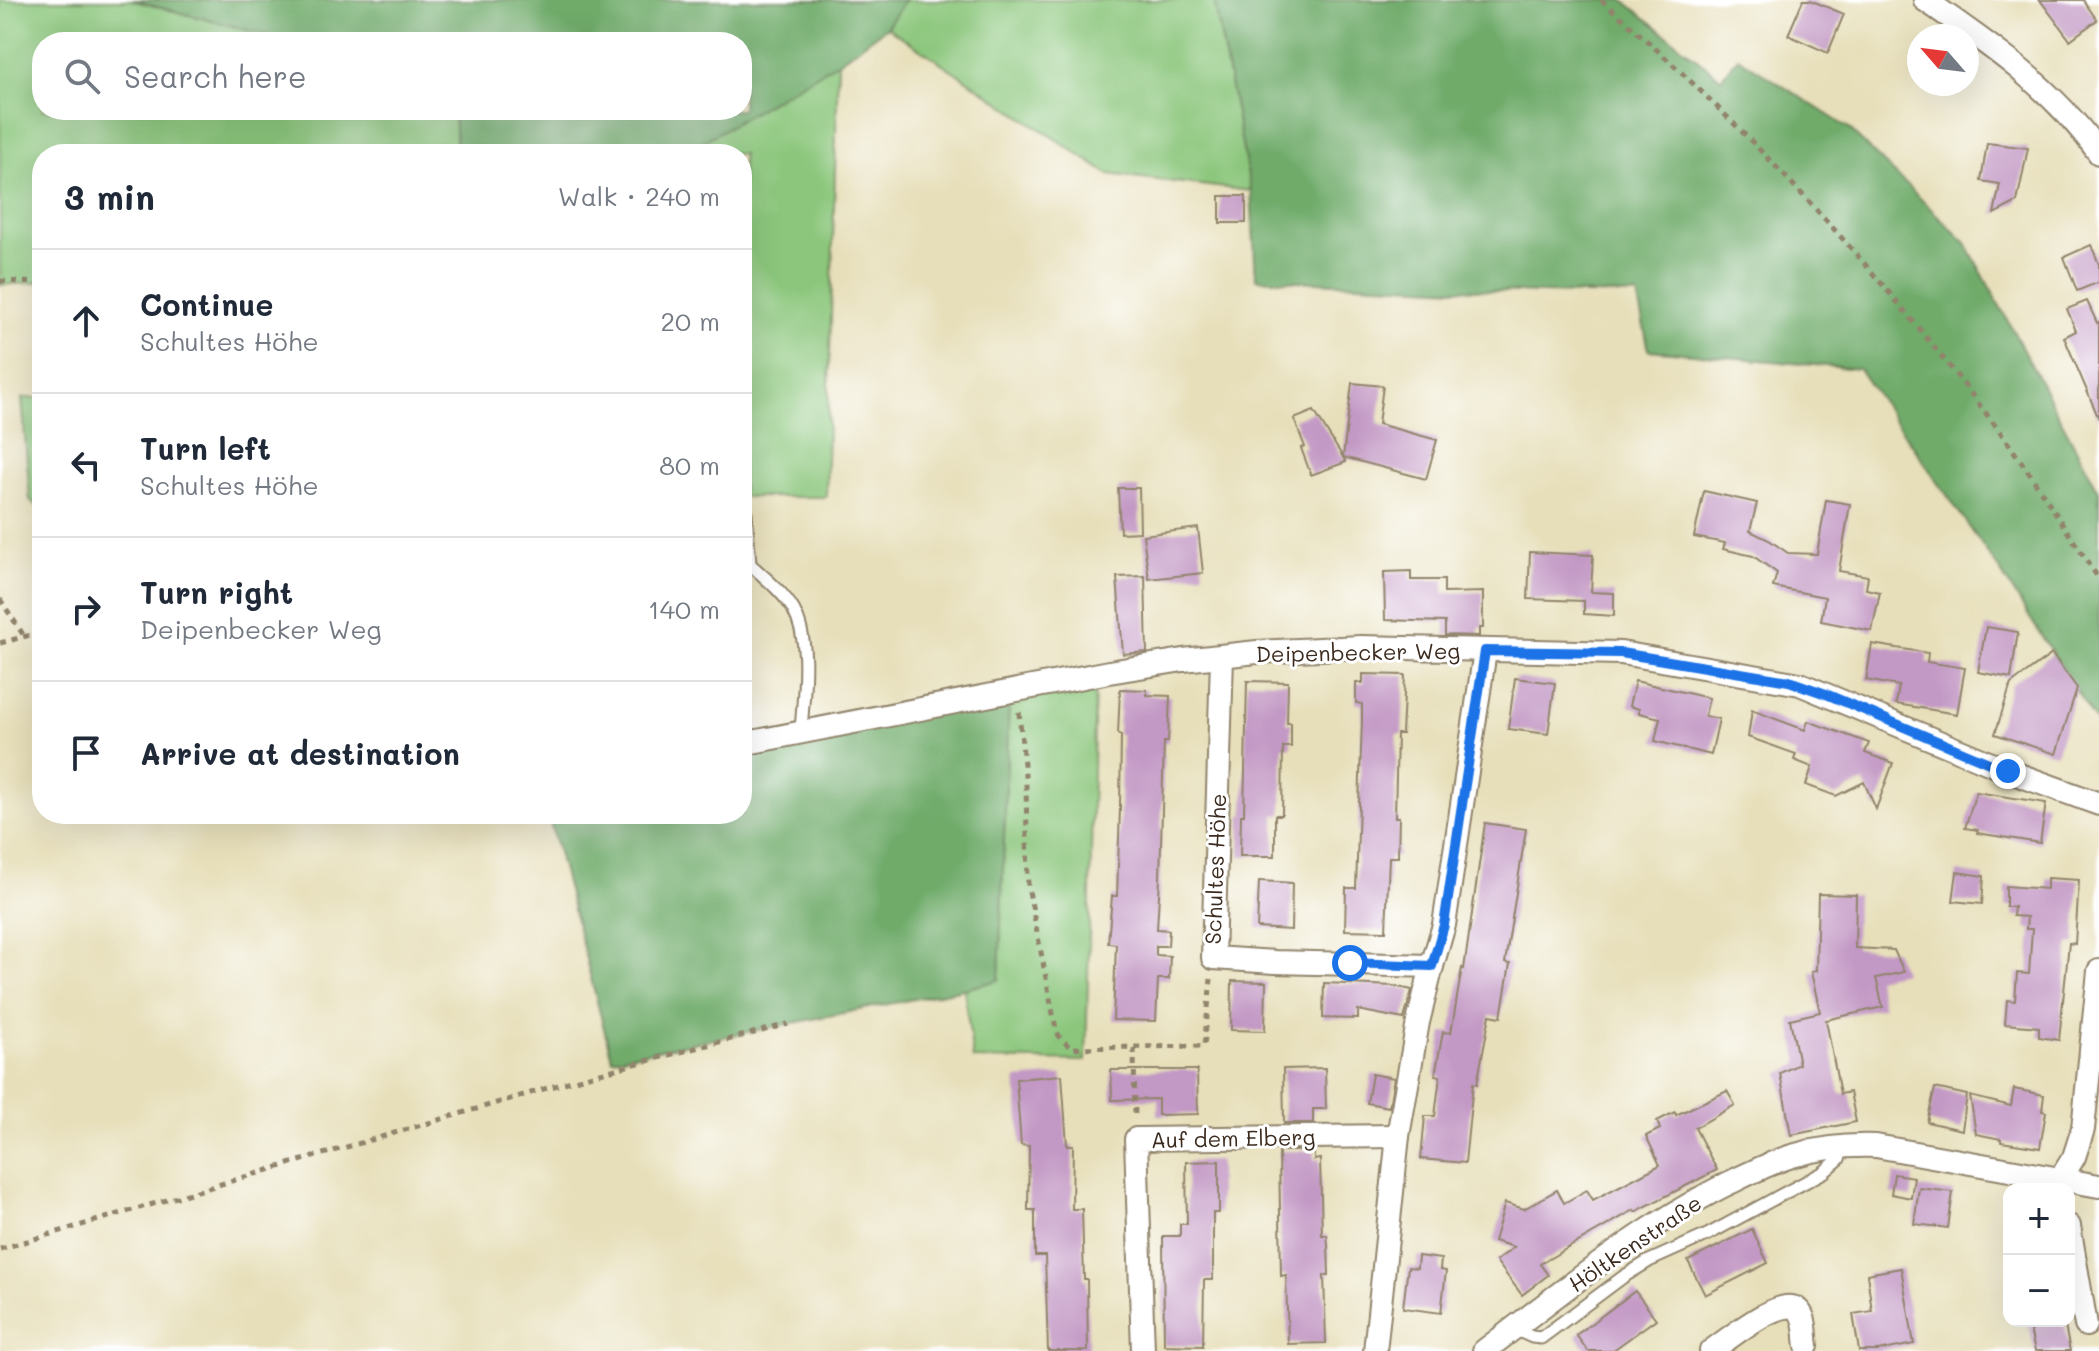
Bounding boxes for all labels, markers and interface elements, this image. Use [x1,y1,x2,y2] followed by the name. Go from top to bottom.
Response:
[1907,24,1979,96] north arrow
[32,32,752,120] search box
[60,54,104,98] icon: search
[124,56,307,96] text: Search here
[64,174,155,219] text: 3 min
[558,179,720,213] text: Walk · 240 m
[140,284,273,324] text: Continue
[64,299,108,343] icon: ahead
[660,304,720,338] text: 20 m
[140,324,319,358] text: Schultes Höhe
[140,428,271,468] text: Turn left
[64,443,108,487] icon: left
[659,448,720,482] text: 80 m
[140,468,319,502] text: Schultes Höhe
[140,572,293,612] text: Turn right
[64,587,108,631] icon: right
[648,592,720,626] text: 140 m
[140,612,382,646] text: Deipenbecker Weg
[1256,636,1460,668] street label: Deipenbecker Weg
[64,731,108,775] icon: arrive
[140,733,460,773] text: Arrive at destination
[1990,753,2026,789] route end
[1198,793,1232,945] street label: Schultes Höhe
[1332,945,1368,981] route start
[1150,1122,1316,1154] street label: Auf dem Elberg
[2003,1183,2075,1327] map controls
[2003,1183,2075,1255] button: +
[1563,1188,1707,1298] street label: Höltkenstraße
[2003,1255,2075,1327] button: −

